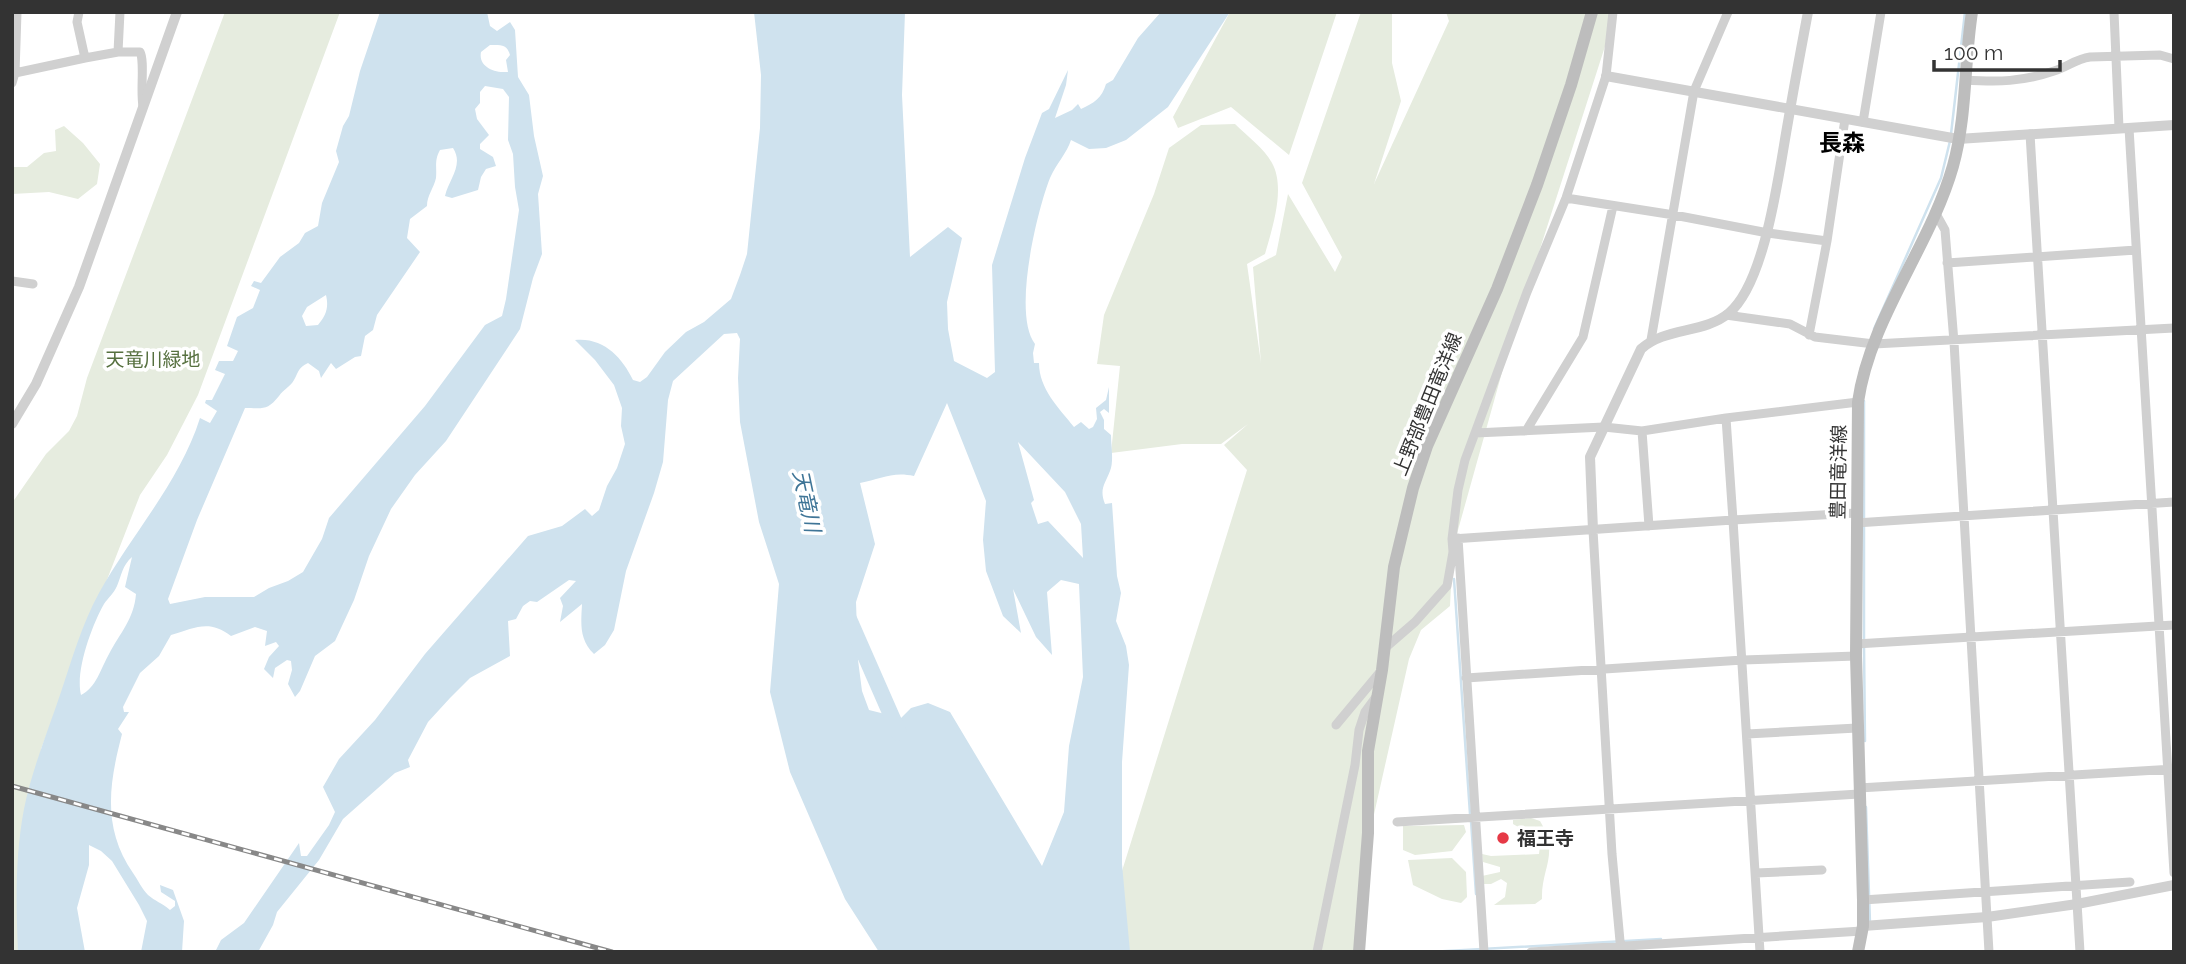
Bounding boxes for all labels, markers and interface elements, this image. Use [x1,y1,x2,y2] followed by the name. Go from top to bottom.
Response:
[1934,28,2060,72] scale bar
[1944,40,2003,65] text: 100 m
[1819,129,1865,156] district label: 長森
[1388,329,1466,479] street label: 上野部豊田竜洋線
[105,348,201,370] park label: 天竜川緑地
[1826,424,1850,520] street label: 豊田竜洋線
[788,468,826,536] water label: 天竜川
[1517,827,1574,849] place label: 福王寺
[1495,830,1511,846] marker: 福王寺

